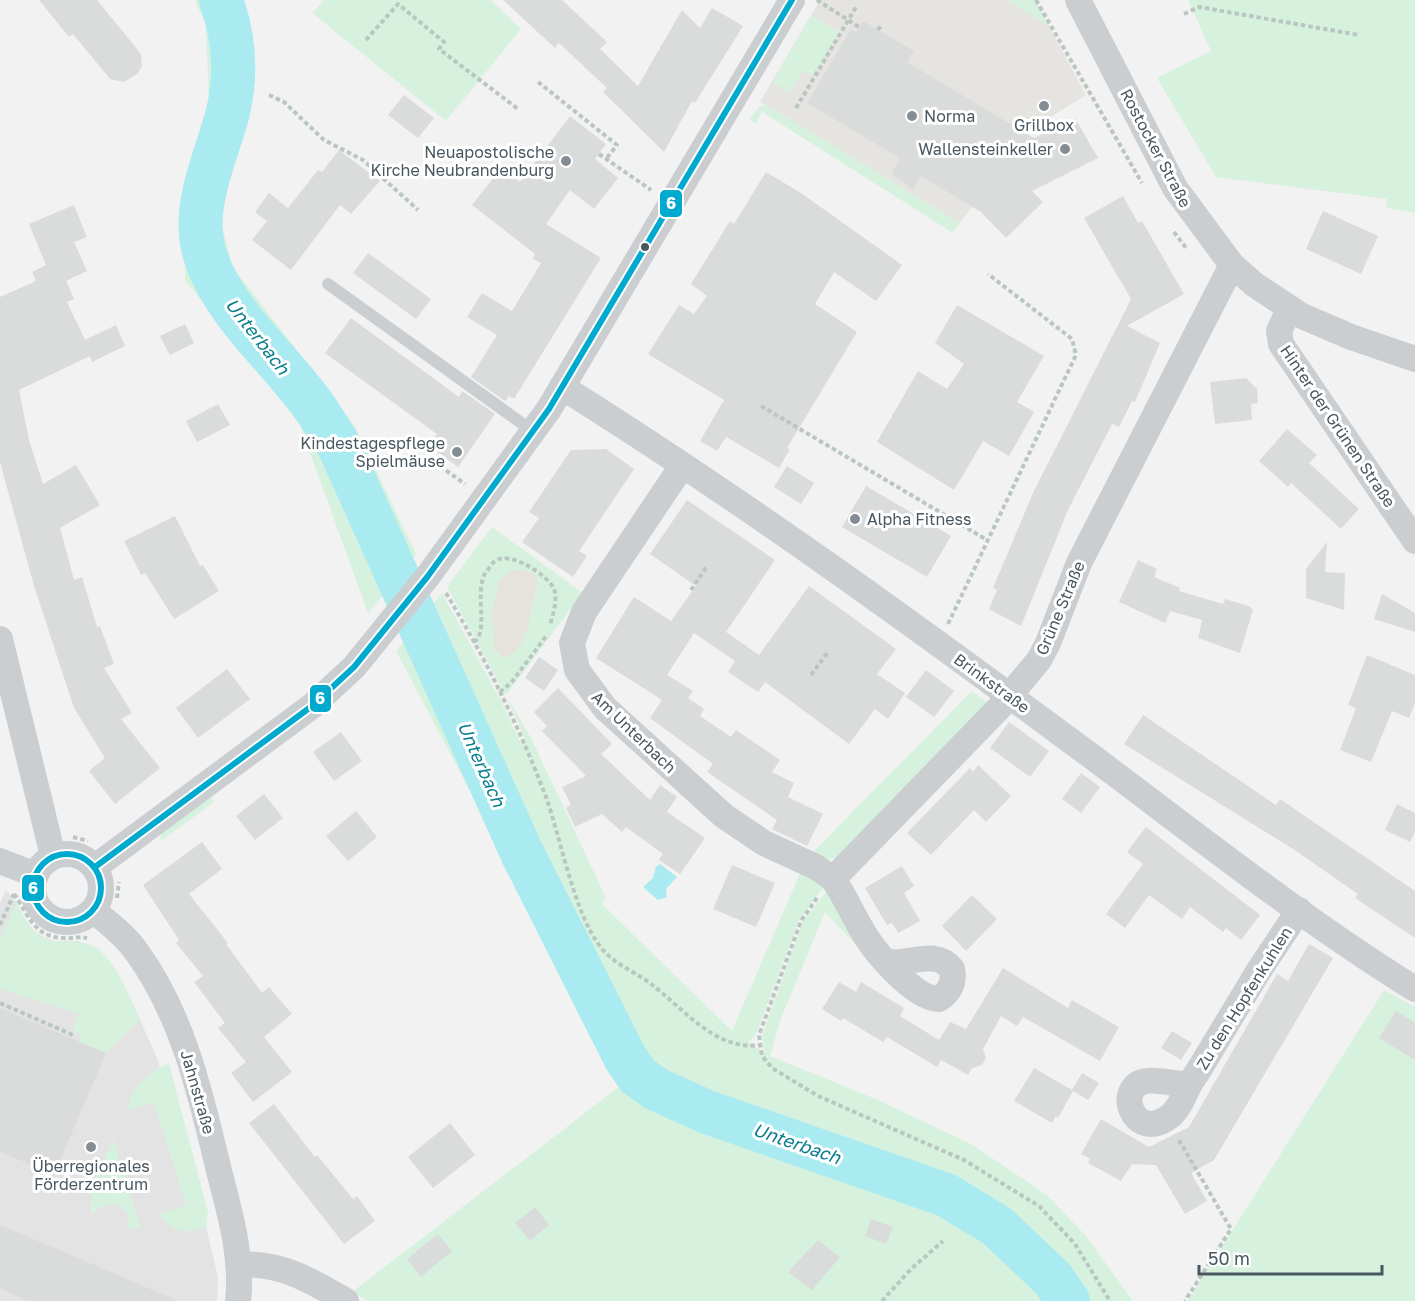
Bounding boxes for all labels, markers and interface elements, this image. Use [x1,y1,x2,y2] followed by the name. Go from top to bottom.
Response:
[1116,85,1196,211] street label: Rostocker Straße
[1037,99,1051,113] marker: Grillbox
[924,106,975,126] place label: Norma
[905,109,919,123] marker: Norma
[1014,115,1074,135] place label: Grillbox
[918,139,1053,159] place label: Wallensteinkeller
[370,142,554,180] place label: Neuapostolische Kirche Neubrandenburg
[1058,142,1072,156] marker: Wallensteinkeller
[559,154,573,168] marker: Neuapostolische Kirche Neubrandenburg
[659,189,683,218] line badge: 6
[666,193,676,213] text: 6
[639,241,651,253] unlabelled marker
[221,293,295,379] water label: Unterbach
[1276,341,1400,511] street label: Hinter der Grünen Straße
[300,433,445,471] place label: Kindestagespflege Spielmäuse
[450,445,464,459] marker: Kindestagespflege Spielmäuse
[867,509,972,529] place label: Alpha Fitness
[848,512,862,526] marker: Alpha Fitness
[1031,558,1089,658] street label: Grüne Straße
[950,649,1034,717] street label: Brinkstraße
[309,684,332,713] line badge: 6
[588,687,680,777] street label: Am Unterbach
[315,688,325,708] text: 6
[453,718,511,811] water label: Unterbach
[21,874,45,902] line badge: 6
[28,878,38,898] text: 6
[1192,923,1296,1073] street label: Zu den Hopfenkuhlen
[177,1048,219,1136] street label: Jahnstraße
[750,1118,844,1168] water label: Unterbach
[84,1140,98,1154] marker: Überregionales Förderzentrum
[32,1156,150,1194] place label: Überregionales Förderzentrum
[1199,1238,1382,1276] scale bar
[1208,1247,1250,1269] text: 50 m

